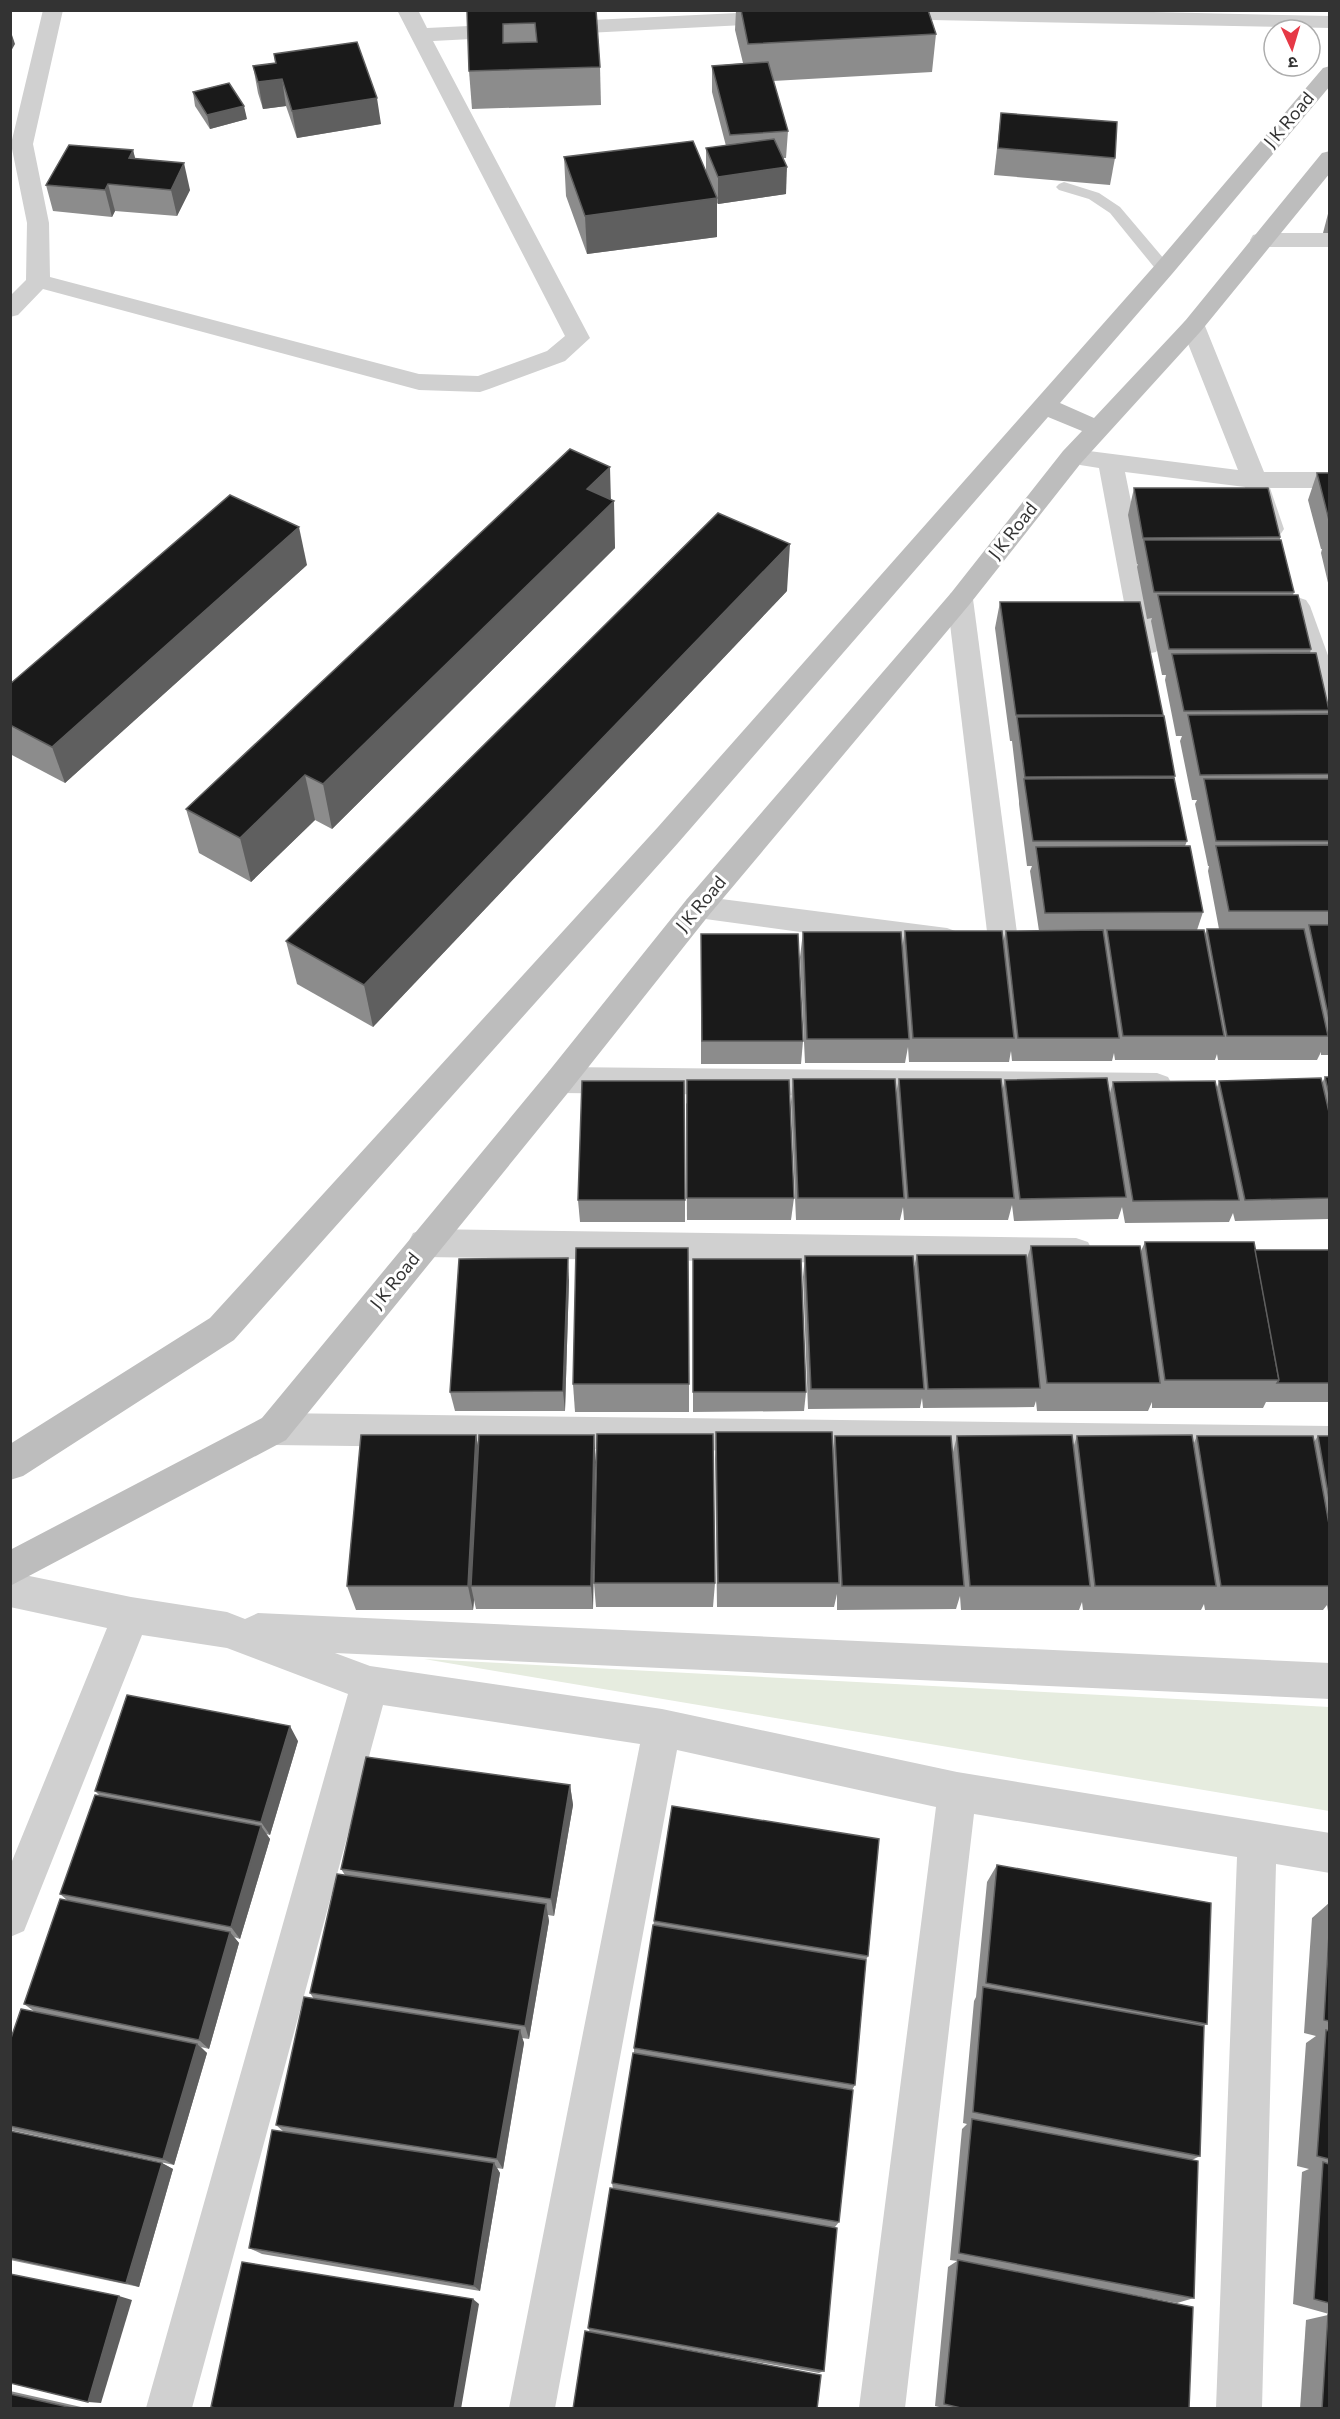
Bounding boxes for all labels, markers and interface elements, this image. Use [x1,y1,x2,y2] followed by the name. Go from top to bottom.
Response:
[1262,18,1322,78] north arrow
[1287,54,1298,73] text: उ
[1259,87,1318,152] street label: J K Road
[983,498,1041,563] street label: J K Road
[671,871,730,936] street label: J K Road
[365,1248,424,1313] street label: J K Road

